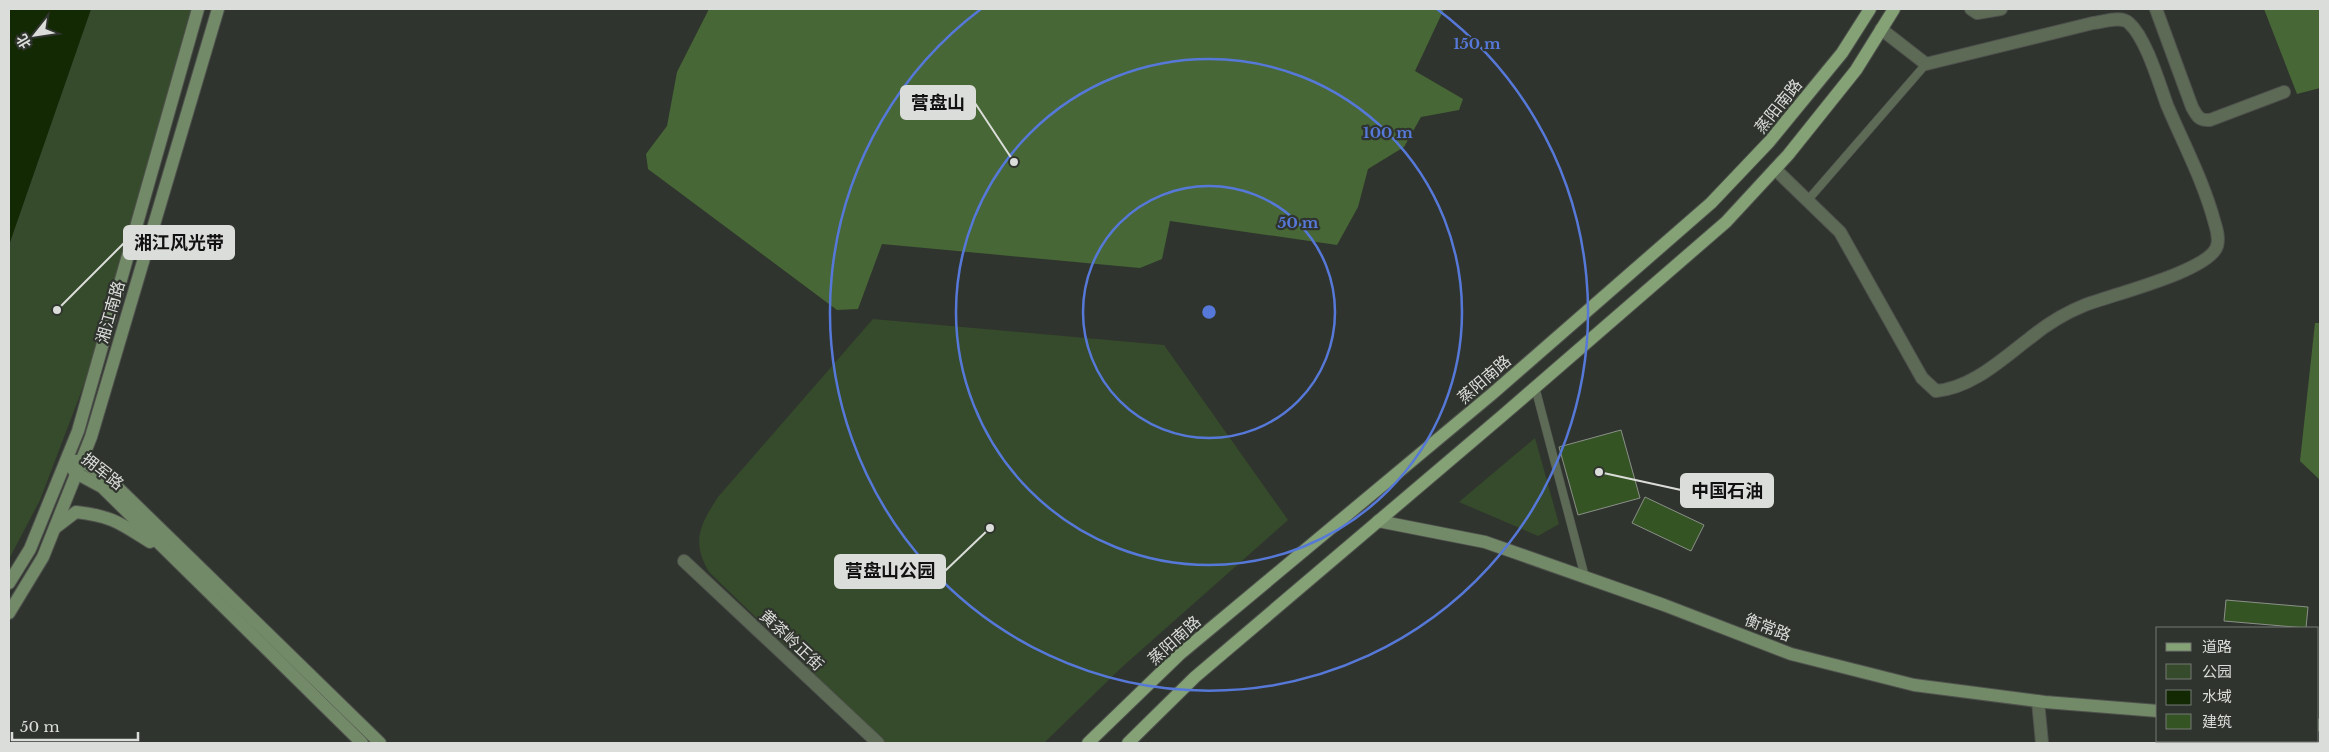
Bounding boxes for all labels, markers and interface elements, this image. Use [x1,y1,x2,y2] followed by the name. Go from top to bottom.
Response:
[10,10,60,60] north arrow
[12,31,35,52] text: 北
[1453,34,1501,53] text: 150 m
[1750,75,1806,137] street label: 蒸阳南路
[901,86,975,119] callout: 营盘山
[911,92,965,114] text: 营盘山
[1363,123,1413,142] text: 100 m
[1278,213,1319,232] text: 50 m
[124,226,234,259] callout: 湘江风光带
[134,232,224,254] text: 湘江风光带
[92,278,128,346] street label: 湘江南路
[1200,303,1218,321] centre of rings
[1453,350,1515,408] street label: 蒸阳南路
[78,448,128,494] street label: 拥军路
[1681,474,1773,507] callout: 中国石油
[1691,480,1763,502] text: 中国石油
[835,555,945,588] callout: 营盘山公园
[845,560,935,582] text: 营盘山公园
[756,605,828,675] street label: 黄茶岭正街
[1742,609,1794,645] street label: 衡常路
[1144,611,1204,669] street label: 蒸阳南路
[2156,627,2319,742] legend
[2202,637,2232,656] text: 道路
[2202,662,2232,681] text: 公园
[2202,687,2232,706] text: 水域
[12,710,139,742] scale bar
[2202,712,2232,731] text: 建筑
[20,717,60,736] text: 50 m

